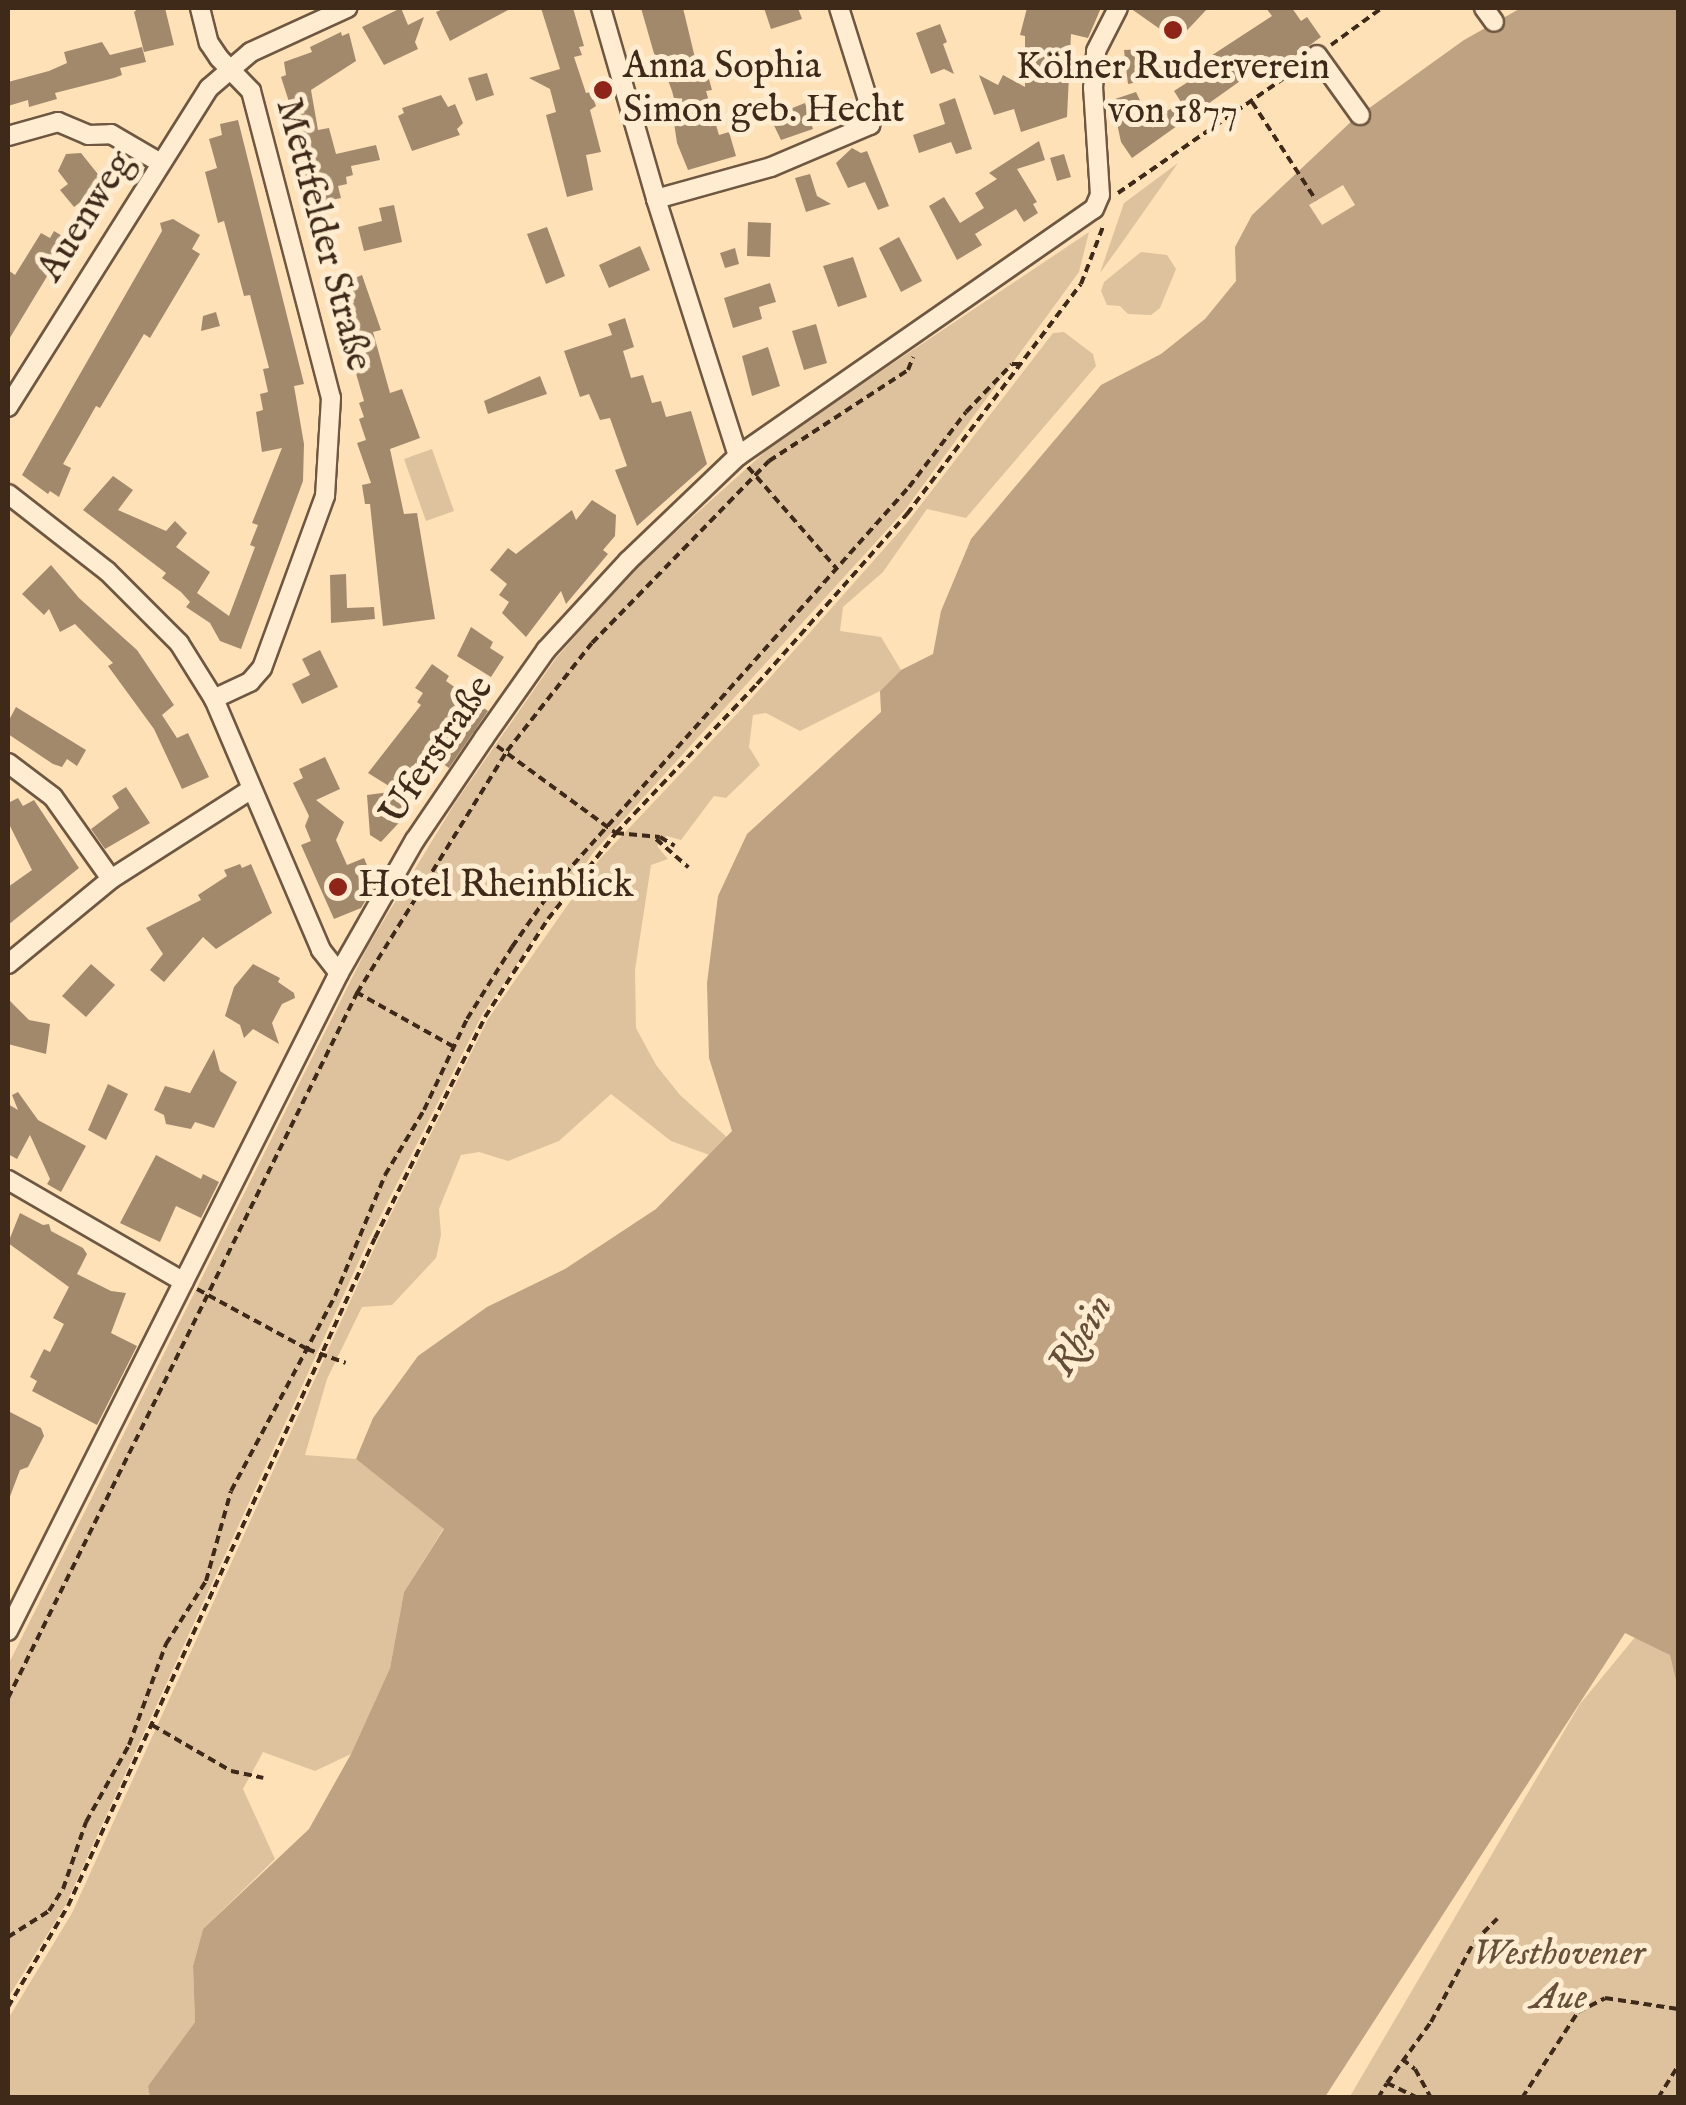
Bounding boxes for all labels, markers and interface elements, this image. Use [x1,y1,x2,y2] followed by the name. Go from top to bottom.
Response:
[1162,19,1184,41] marker: Kölner Ruderverein von 1877
[623,45,905,134] place label: Anna Sophia Simon geb. Hecht
[1016,46,1330,136] place label: Kölner Ruderverein von 1877
[592,79,614,101] marker: Anna Sophia Simon geb. Hecht
[264,94,380,376] street label: Mettfelder Straße
[29,143,145,291] street label: Auenweg
[372,668,504,834] street label: Uferstraße
[358,864,633,910] place label: Hotel Rheinblick
[327,876,349,898] marker: Hotel Rheinblick
[1039,1287,1125,1385] water label: Rhein
[1473,1932,1645,2022] park label: Westhovener Aue

